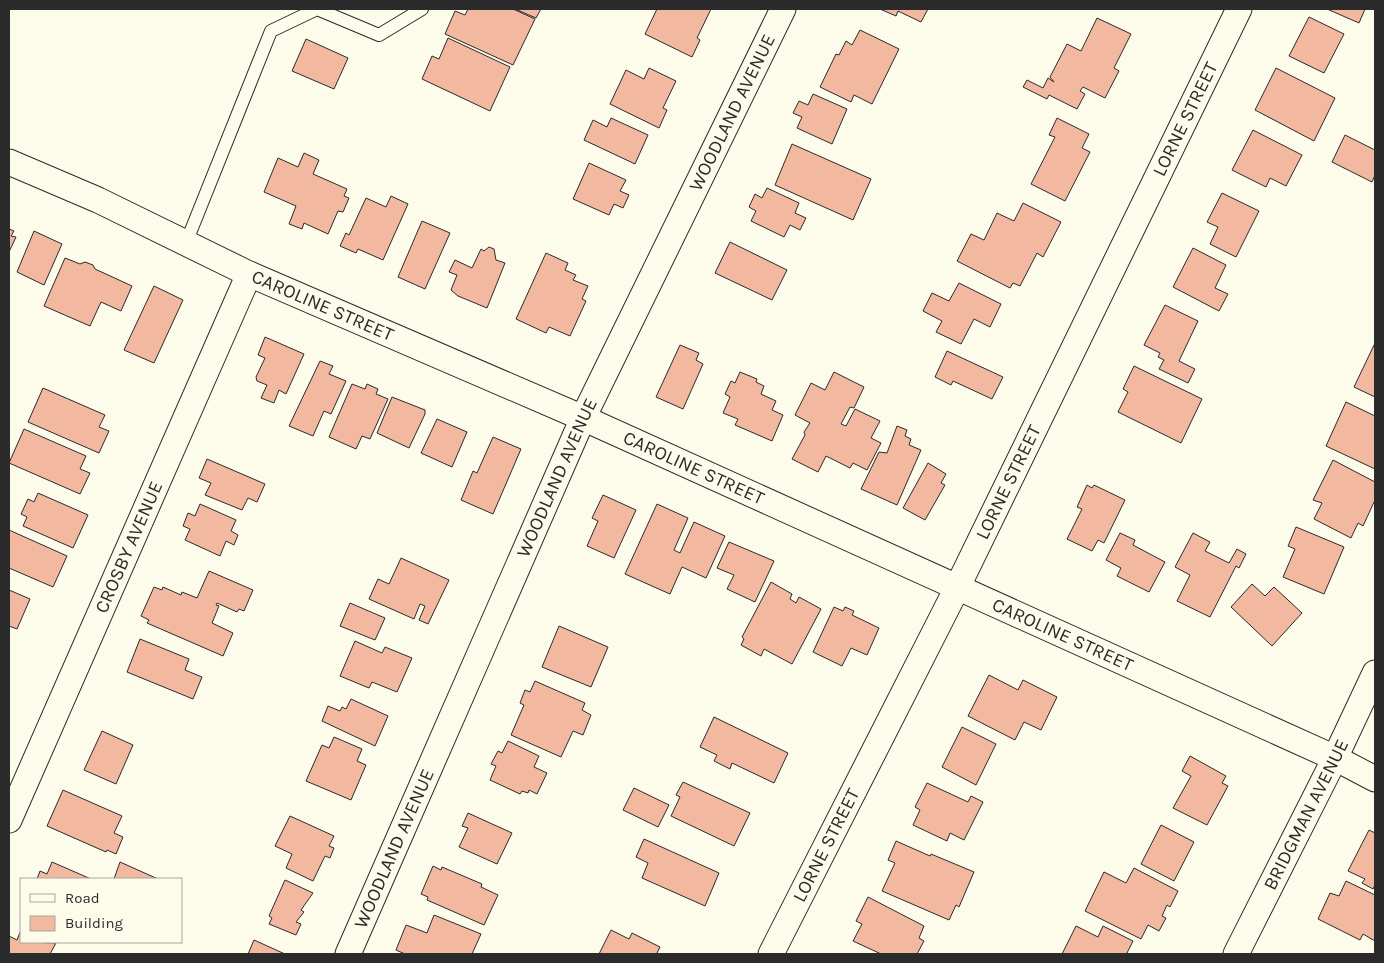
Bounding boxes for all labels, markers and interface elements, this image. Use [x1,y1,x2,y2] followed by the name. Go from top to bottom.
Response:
[685,31,780,195] street label: WOODLAND AVENUE
[1148,58,1223,180] street label: LORNE STREET
[248,265,397,346] street label: CAROLINE STREET
[512,395,602,561] street label: WOODLAND AVENUE
[971,421,1046,543] street label: LORNE STREET
[620,427,768,510] street label: CAROLINE STREET
[90,478,167,616] street label: CROSBY AVENUE
[989,593,1137,676] street label: CAROLINE STREET
[1259,736,1353,894] street label: BRIDGMAN AVENUE
[350,766,439,932] street label: WOODLAND AVENUE
[788,784,865,906] street label: LORNE STREET
[20,878,182,943] legend
[65,889,100,907] text: Road
[65,914,123,932] text: Building

